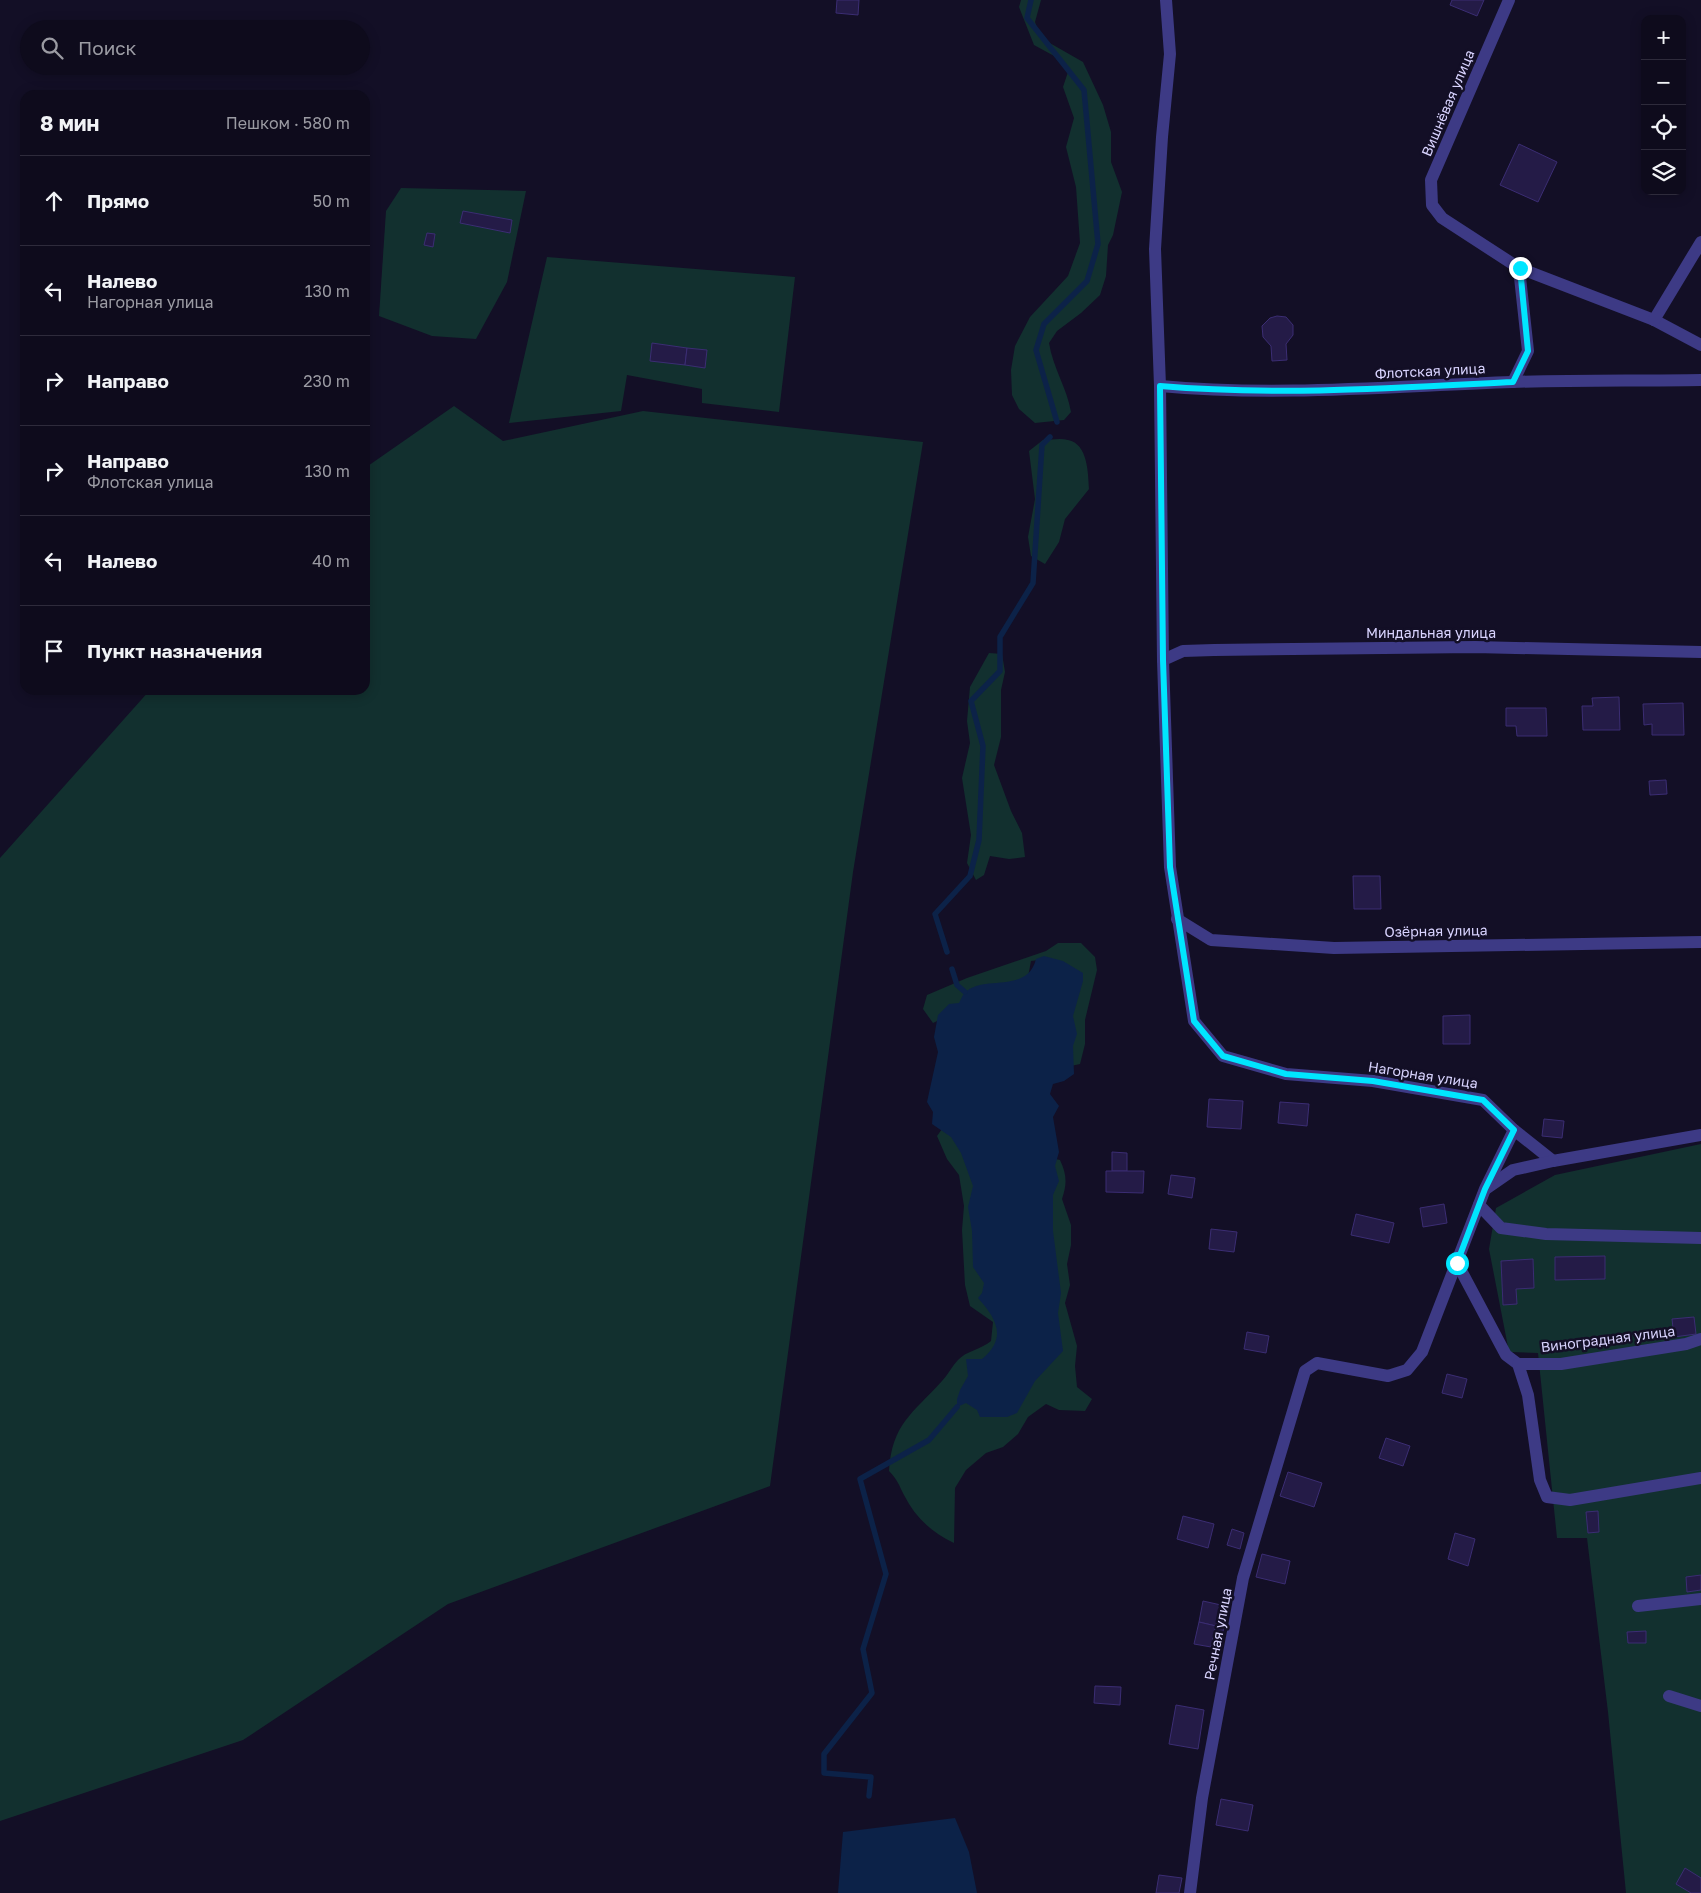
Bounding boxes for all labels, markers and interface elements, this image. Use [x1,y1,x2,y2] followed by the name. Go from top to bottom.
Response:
[1641,15,1686,195] map controls
[1641,15,1686,60] button: +
[20,20,370,75] search box
[38,34,66,62] icon: search
[78,36,137,59] text: Поиск
[1417,47,1478,159] street label: Вишнёвая улица
[1641,60,1686,105] button: −
[1641,105,1686,150] button: locate
[40,110,99,136] text: 8 мин
[226,113,350,133] text: Пешком · 580 m
[1641,150,1686,195] button: layers
[40,187,68,215] icon: ahead
[87,189,149,212] text: Прямо
[313,191,350,211] text: 50 m
[1509,257,1532,280] route end
[87,269,157,292] text: Налево
[40,277,68,305] icon: left
[305,281,350,301] text: 130 m
[87,292,214,312] text: Нагорная улица
[1374,359,1486,382] street label: Флотская улица
[40,367,68,395] icon: right
[87,369,169,392] text: Направо
[303,371,350,391] text: 230 m
[87,449,169,472] text: Направо
[40,457,68,485] icon: right
[305,461,350,481] text: 130 m
[87,472,214,492] text: Флотская улица
[40,547,68,575] icon: left
[87,549,157,572] text: Налево
[312,551,350,571] text: 40 m
[1366,624,1496,641] street label: Миндальная улица
[40,637,68,665] icon: arrive
[87,639,262,662] text: Пункт назначения
[1384,921,1488,940] street label: Озёрная улица
[1367,1057,1479,1092] street label: Нагорная улица
[1446,1252,1469,1275] route start
[1540,1322,1676,1355] street label: Виноградная улица
[1200,1586,1235,1682] street label: Речная улица

